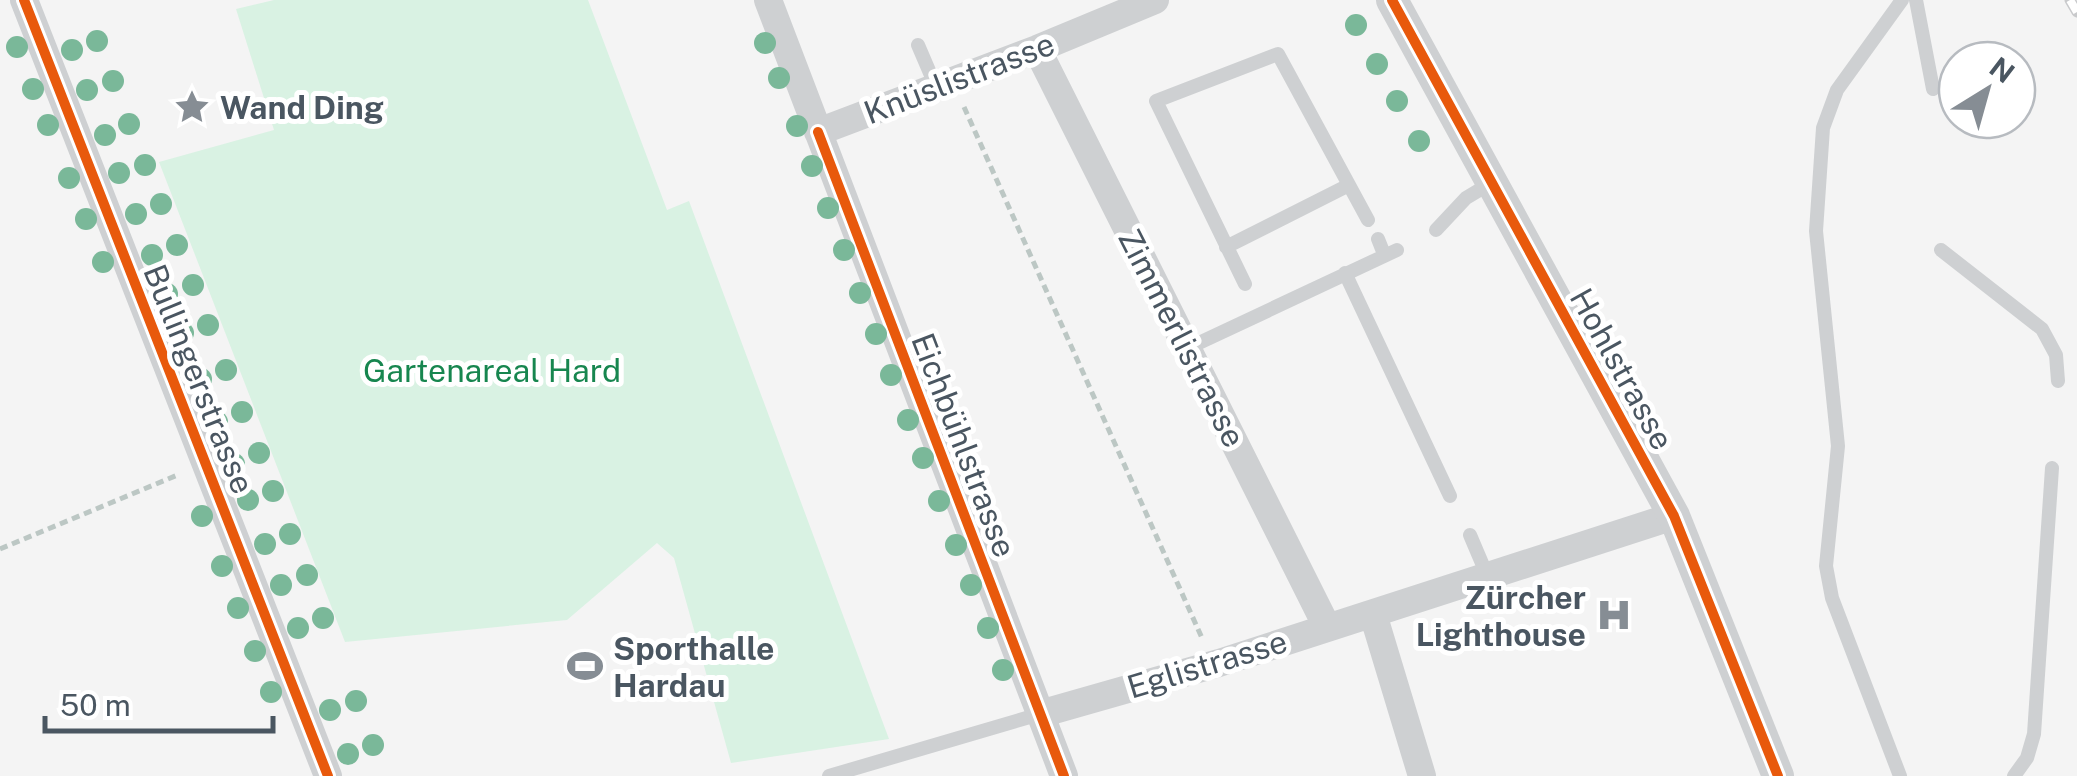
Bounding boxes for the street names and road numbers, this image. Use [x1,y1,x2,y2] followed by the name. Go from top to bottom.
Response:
[859,25,1059,131] street label: Knüslistrasse
[1111,223,1253,453] street label: Zimmerlistrasse
[136,259,262,499] street label: Bullingerstrasse
[1563,282,1681,456] street label: Hohlstrasse
[904,328,1024,562] street label: Eichbühlstrasse
[1123,622,1291,706] street label: Eglistrasse

